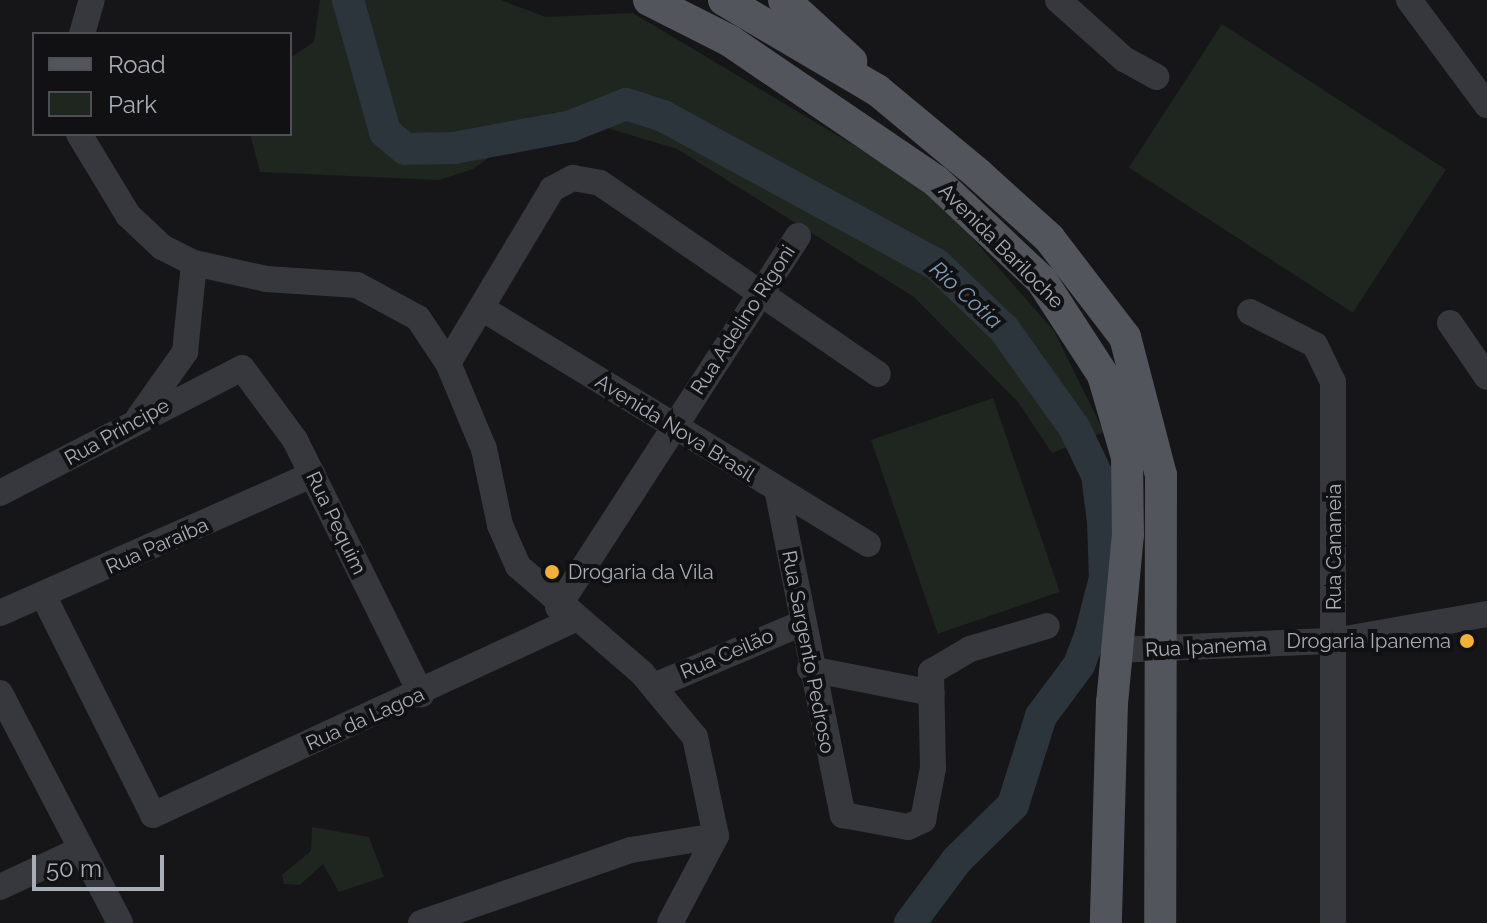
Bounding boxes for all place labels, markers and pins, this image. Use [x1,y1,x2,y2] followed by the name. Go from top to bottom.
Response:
[568,560,714,584] place label: Drogaria da Vila
[543,563,561,581] marker: Drogaria da Vila
[1287,629,1451,653] place label: Drogaria Ipanema
[1458,632,1476,650] marker: Drogaria Ipanema

